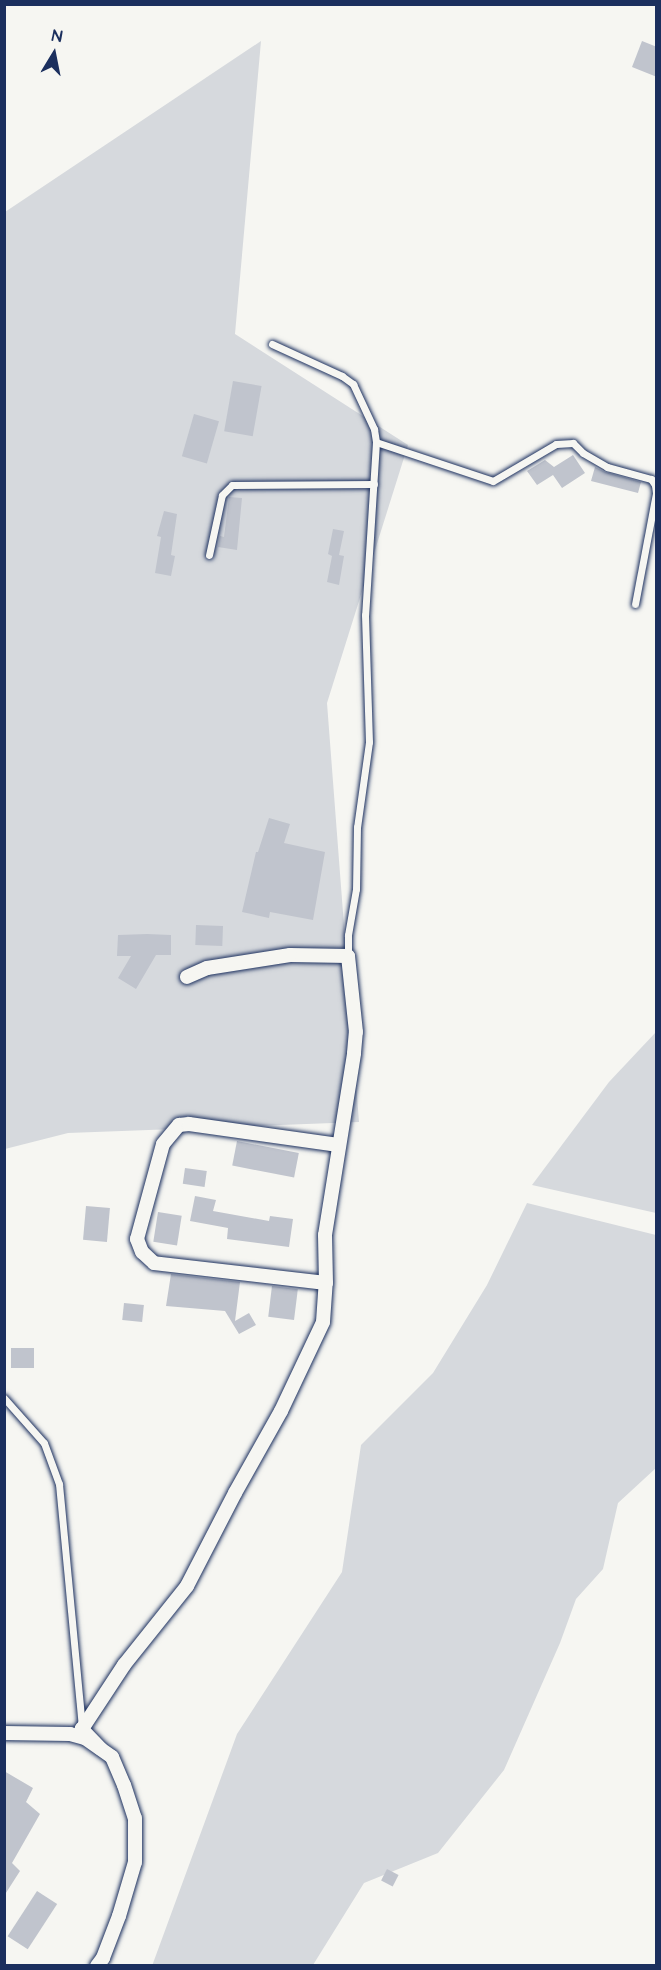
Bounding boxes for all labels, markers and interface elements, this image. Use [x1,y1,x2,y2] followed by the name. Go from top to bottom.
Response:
[24,24,84,84] north arrow
[50,25,64,48] text: N

